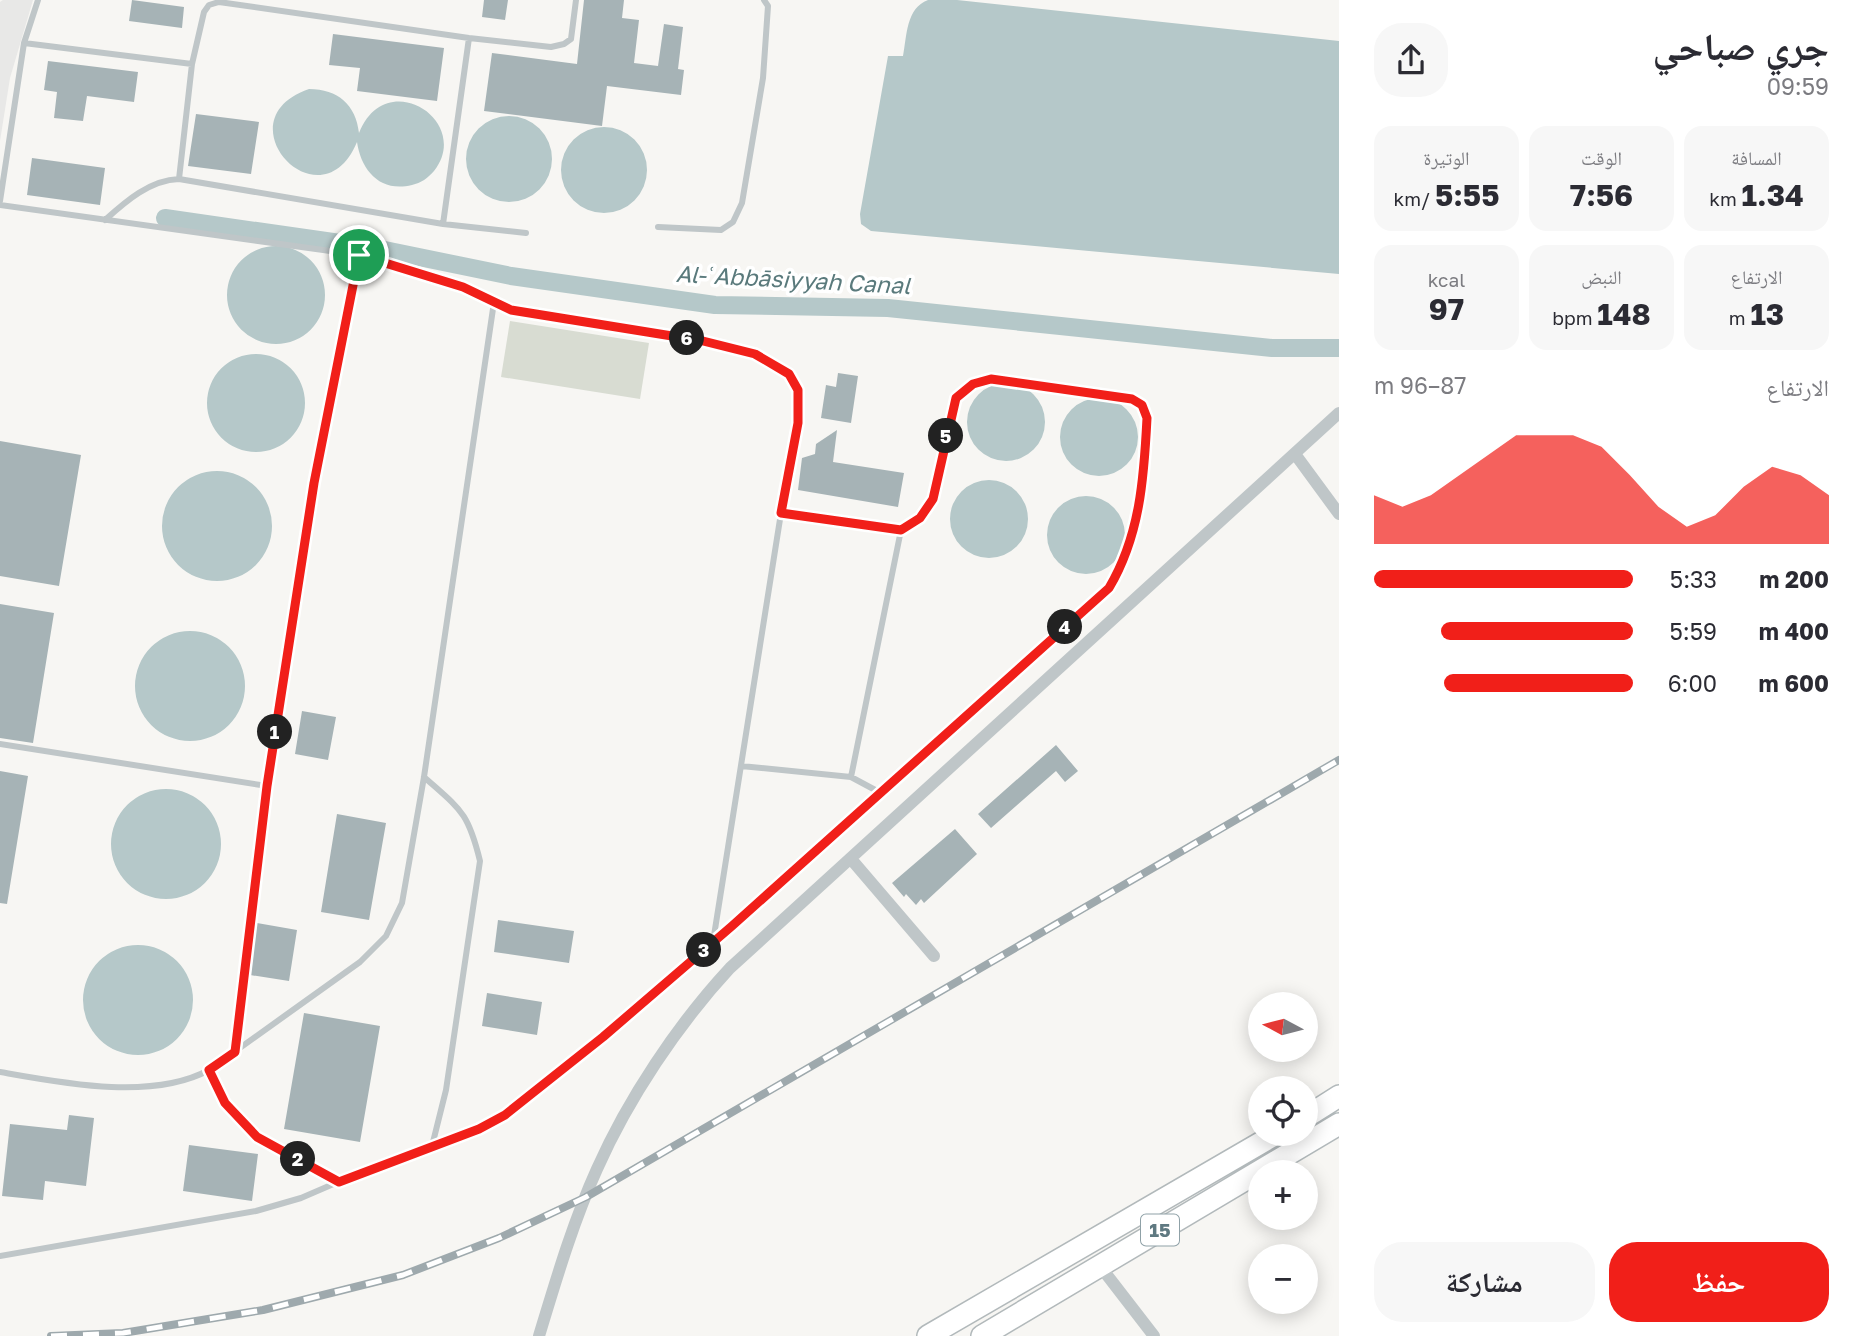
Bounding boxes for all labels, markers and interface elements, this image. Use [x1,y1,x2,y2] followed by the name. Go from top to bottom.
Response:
[1374,23,1448,97] button: share
[1653,23,1829,68] text: جري صباحي
[1767,72,1829,100] text: 09:59
[1423,146,1470,169] text: الوتيرة
[1581,146,1622,169] text: الوقت
[1731,146,1782,169] text: المسافة
[1435,177,1499,213] text: 5:55
[1570,177,1633,213] text: 7:56
[1742,177,1804,213] text: 1.34
[1394,187,1435,210] text: /km
[1709,187,1742,210] text: km
[329,225,389,285] pin
[340,236,378,274] icon: arrive
[675,259,913,299] water label: Al-ʿAbbāsiyyah Canal
[1581,265,1622,288] text: النبض
[1731,265,1782,288] text: الارتفاع
[1428,268,1465,291] text: kcal
[1429,291,1464,327] text: 97
[1597,296,1651,332] text: 148
[1750,296,1784,332] text: 13
[1552,306,1597,329] text: bpm
[1729,306,1750,329] text: m
[670,320,704,356] pin: 6
[680,326,693,349] text: 6
[1374,371,1466,399] text: 87–96 m
[1766,373,1829,401] text: الارتفاع
[928,418,964,453] pin: 5
[940,424,951,447] text: 5
[1670,565,1717,593] text: 5:33
[1759,565,1829,593] text: 200 m
[1048,610,1082,644] pin: 4
[1059,615,1070,638] text: 4
[1670,617,1717,645] text: 5:59
[1759,617,1829,645] text: 400 m
[1668,669,1717,697] text: 6:00
[1759,669,1829,697] text: 600 m
[258,714,292,750] pin: 1
[270,720,279,743] text: 1
[686,932,722,968] pin: 3
[698,938,709,961] text: 3
[1248,992,1318,1062] north arrow
[1248,992,1318,1314] map controls
[1248,1076,1318,1146] button: locate
[280,1142,316,1176] pin: 2
[292,1147,303,1170] text: 2
[1248,1160,1318,1230] button: +
[1141,1214,1179,1246] road number: 15
[1374,1242,1595,1322] button: مشاركة
[1609,1242,1829,1322] button: حفظ
[1248,1244,1318,1314] button: −

